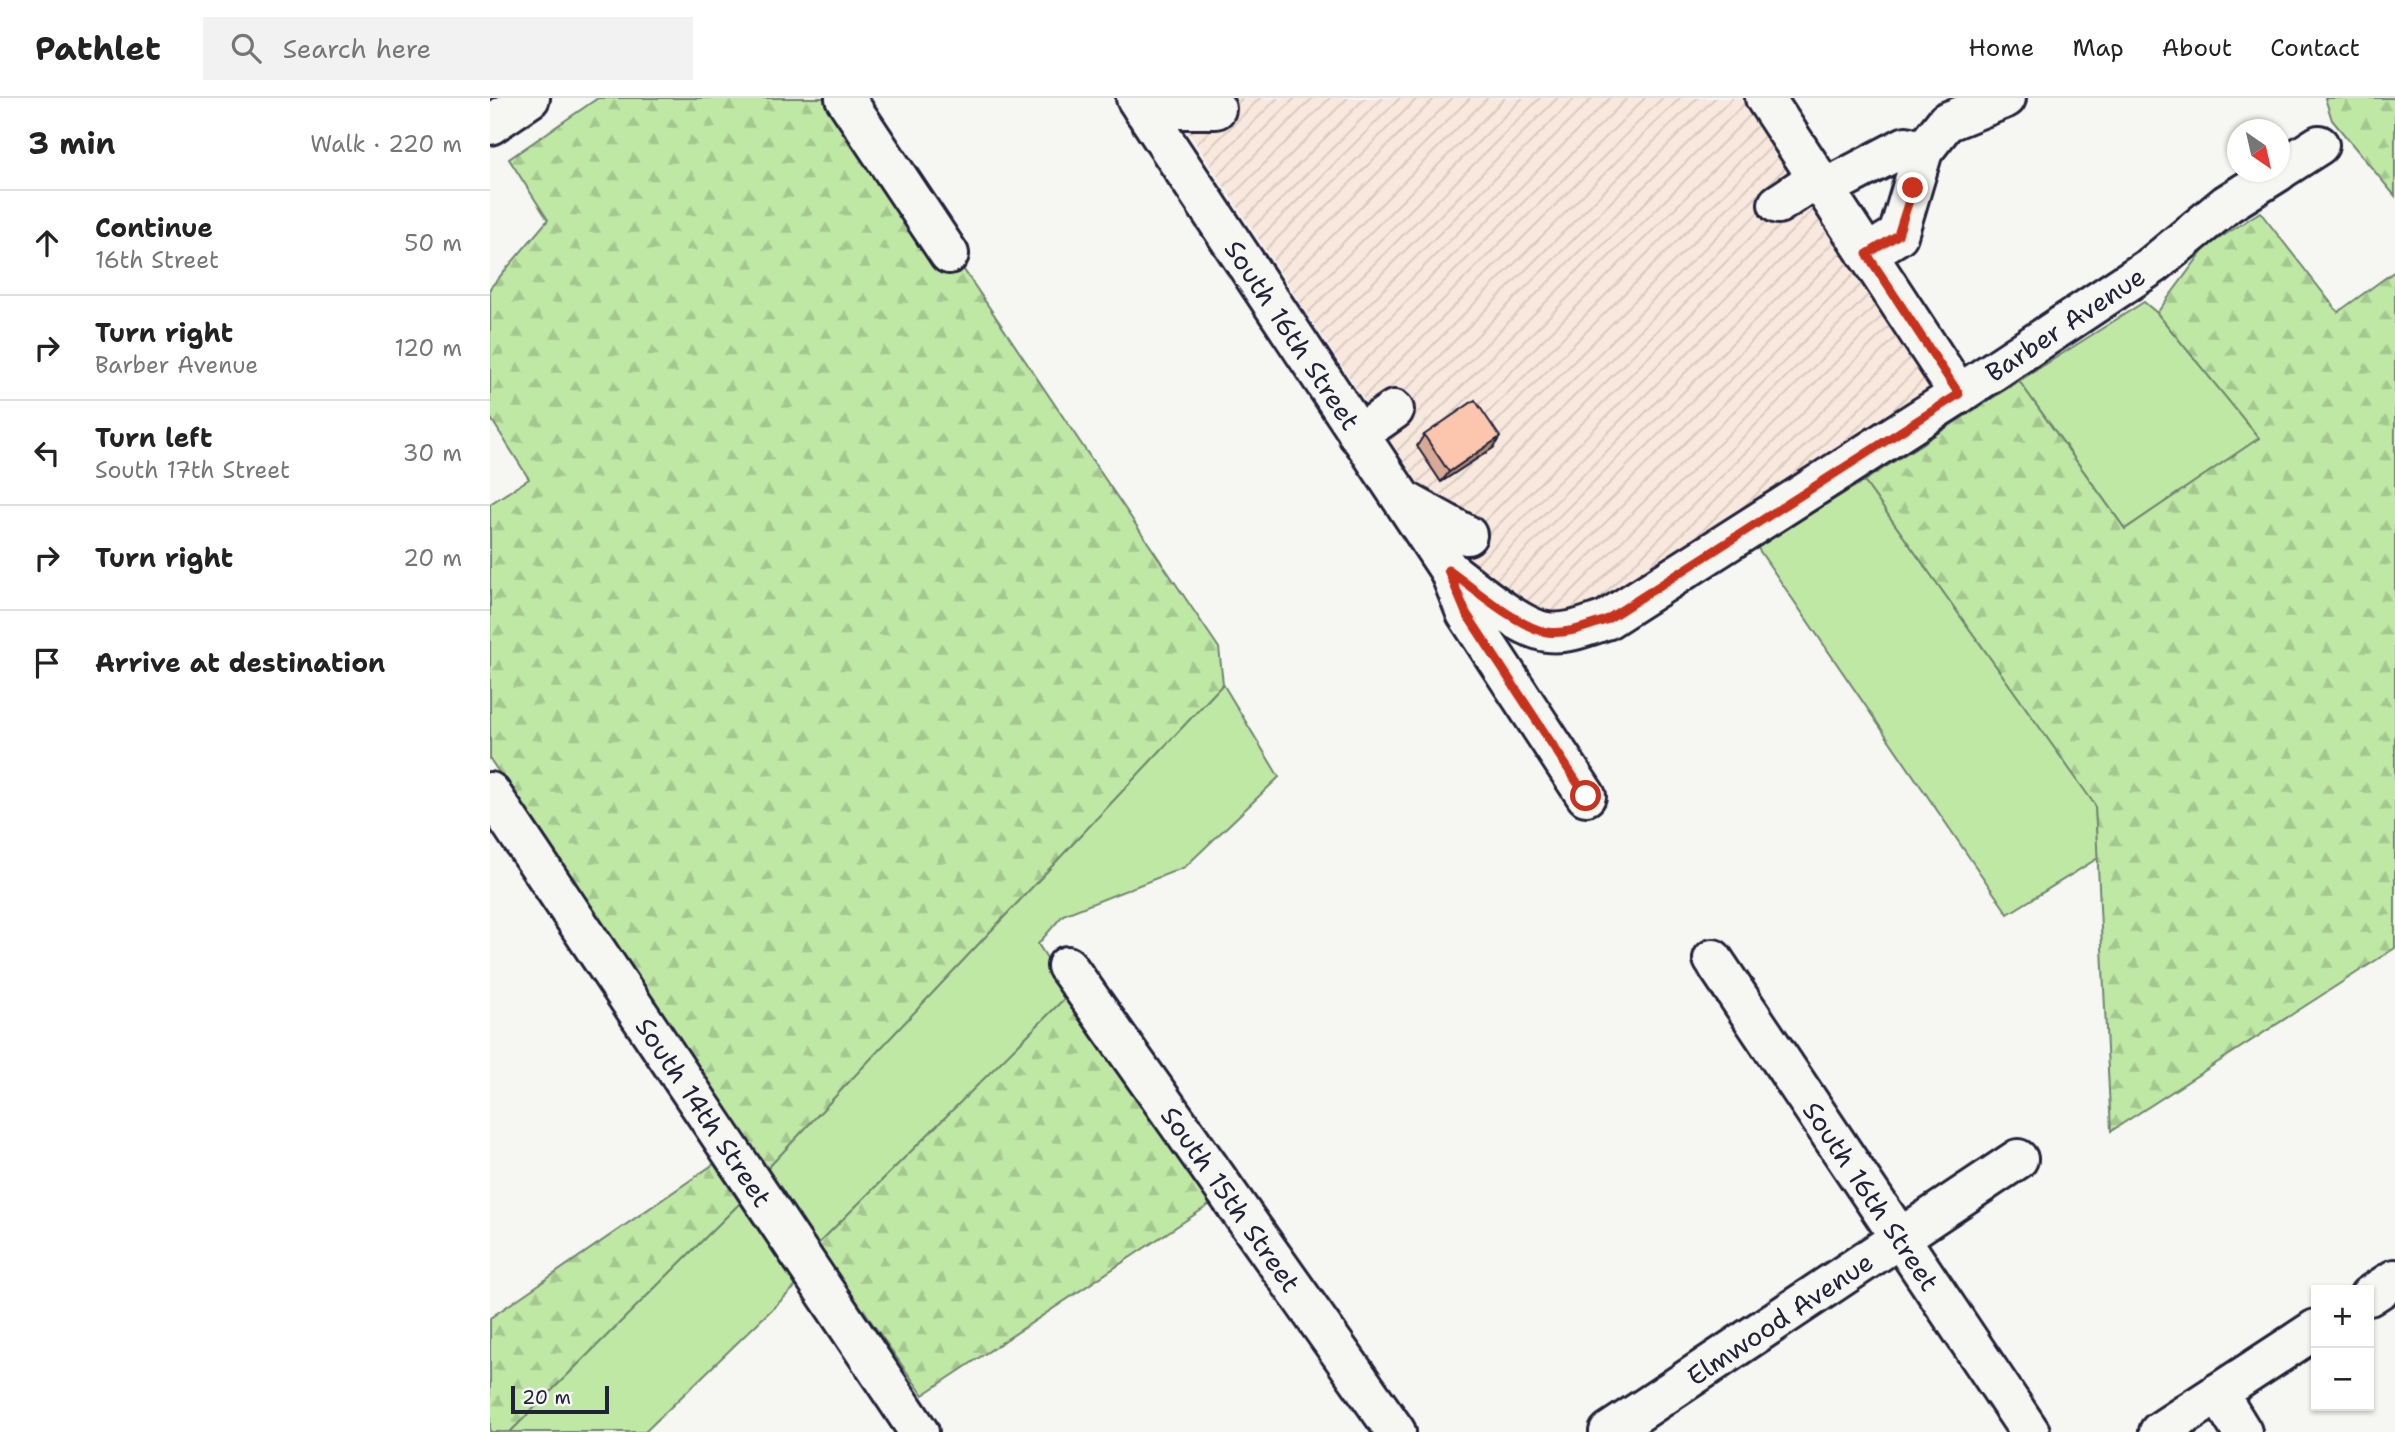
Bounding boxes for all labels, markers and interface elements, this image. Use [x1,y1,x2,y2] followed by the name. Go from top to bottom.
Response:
[203,17,693,80] search box
[35,26,161,71] text: Pathlet
[227,29,265,67] icon: search
[283,31,431,66] text: Search here
[1968,32,2034,64] text: Home
[2072,32,2124,64] text: Map
[2162,32,2232,64] text: About
[2270,32,2360,64] text: Contact
[2227,119,2290,182] north arrow
[28,123,115,164] text: 3 min
[310,129,462,159] text: Walk · 220 m
[1897,172,1928,203] route end
[95,210,213,245] text: Continue
[28,224,66,262] icon: ahead
[404,228,462,258] text: 50 m
[1217,233,1369,436] street label: South 16th Street
[95,245,219,275] text: 16th Street
[1978,258,2152,389] street label: Barber Avenue
[95,315,233,350] text: Turn right
[28,329,66,367] icon: right
[394,333,462,363] text: 120 m
[95,350,258,380] text: Barber Avenue
[95,420,212,455] text: Turn left
[28,434,66,472] icon: left
[403,438,462,468] text: 30 m
[95,455,290,485] text: South 17th Street
[28,539,66,577] icon: right
[95,540,233,575] text: Turn right
[403,543,462,573] text: 20 m
[28,644,66,682] icon: arrive
[95,645,385,680] text: Arrive at destination
[1570,780,1601,811] route start
[628,1010,780,1213] street label: South 14th Street
[1796,1094,1948,1297] street label: South 16th Street
[1154,1099,1309,1299] street label: South 15th Street
[1680,1243,1879,1393] street label: Elmwood Avenue
[2311,1285,2374,1411] map controls
[2311,1285,2374,1348] button: +
[2311,1348,2374,1411] button: −
[511,1383,609,1415] scale bar
[522,1385,571,1410] text: 20 m

